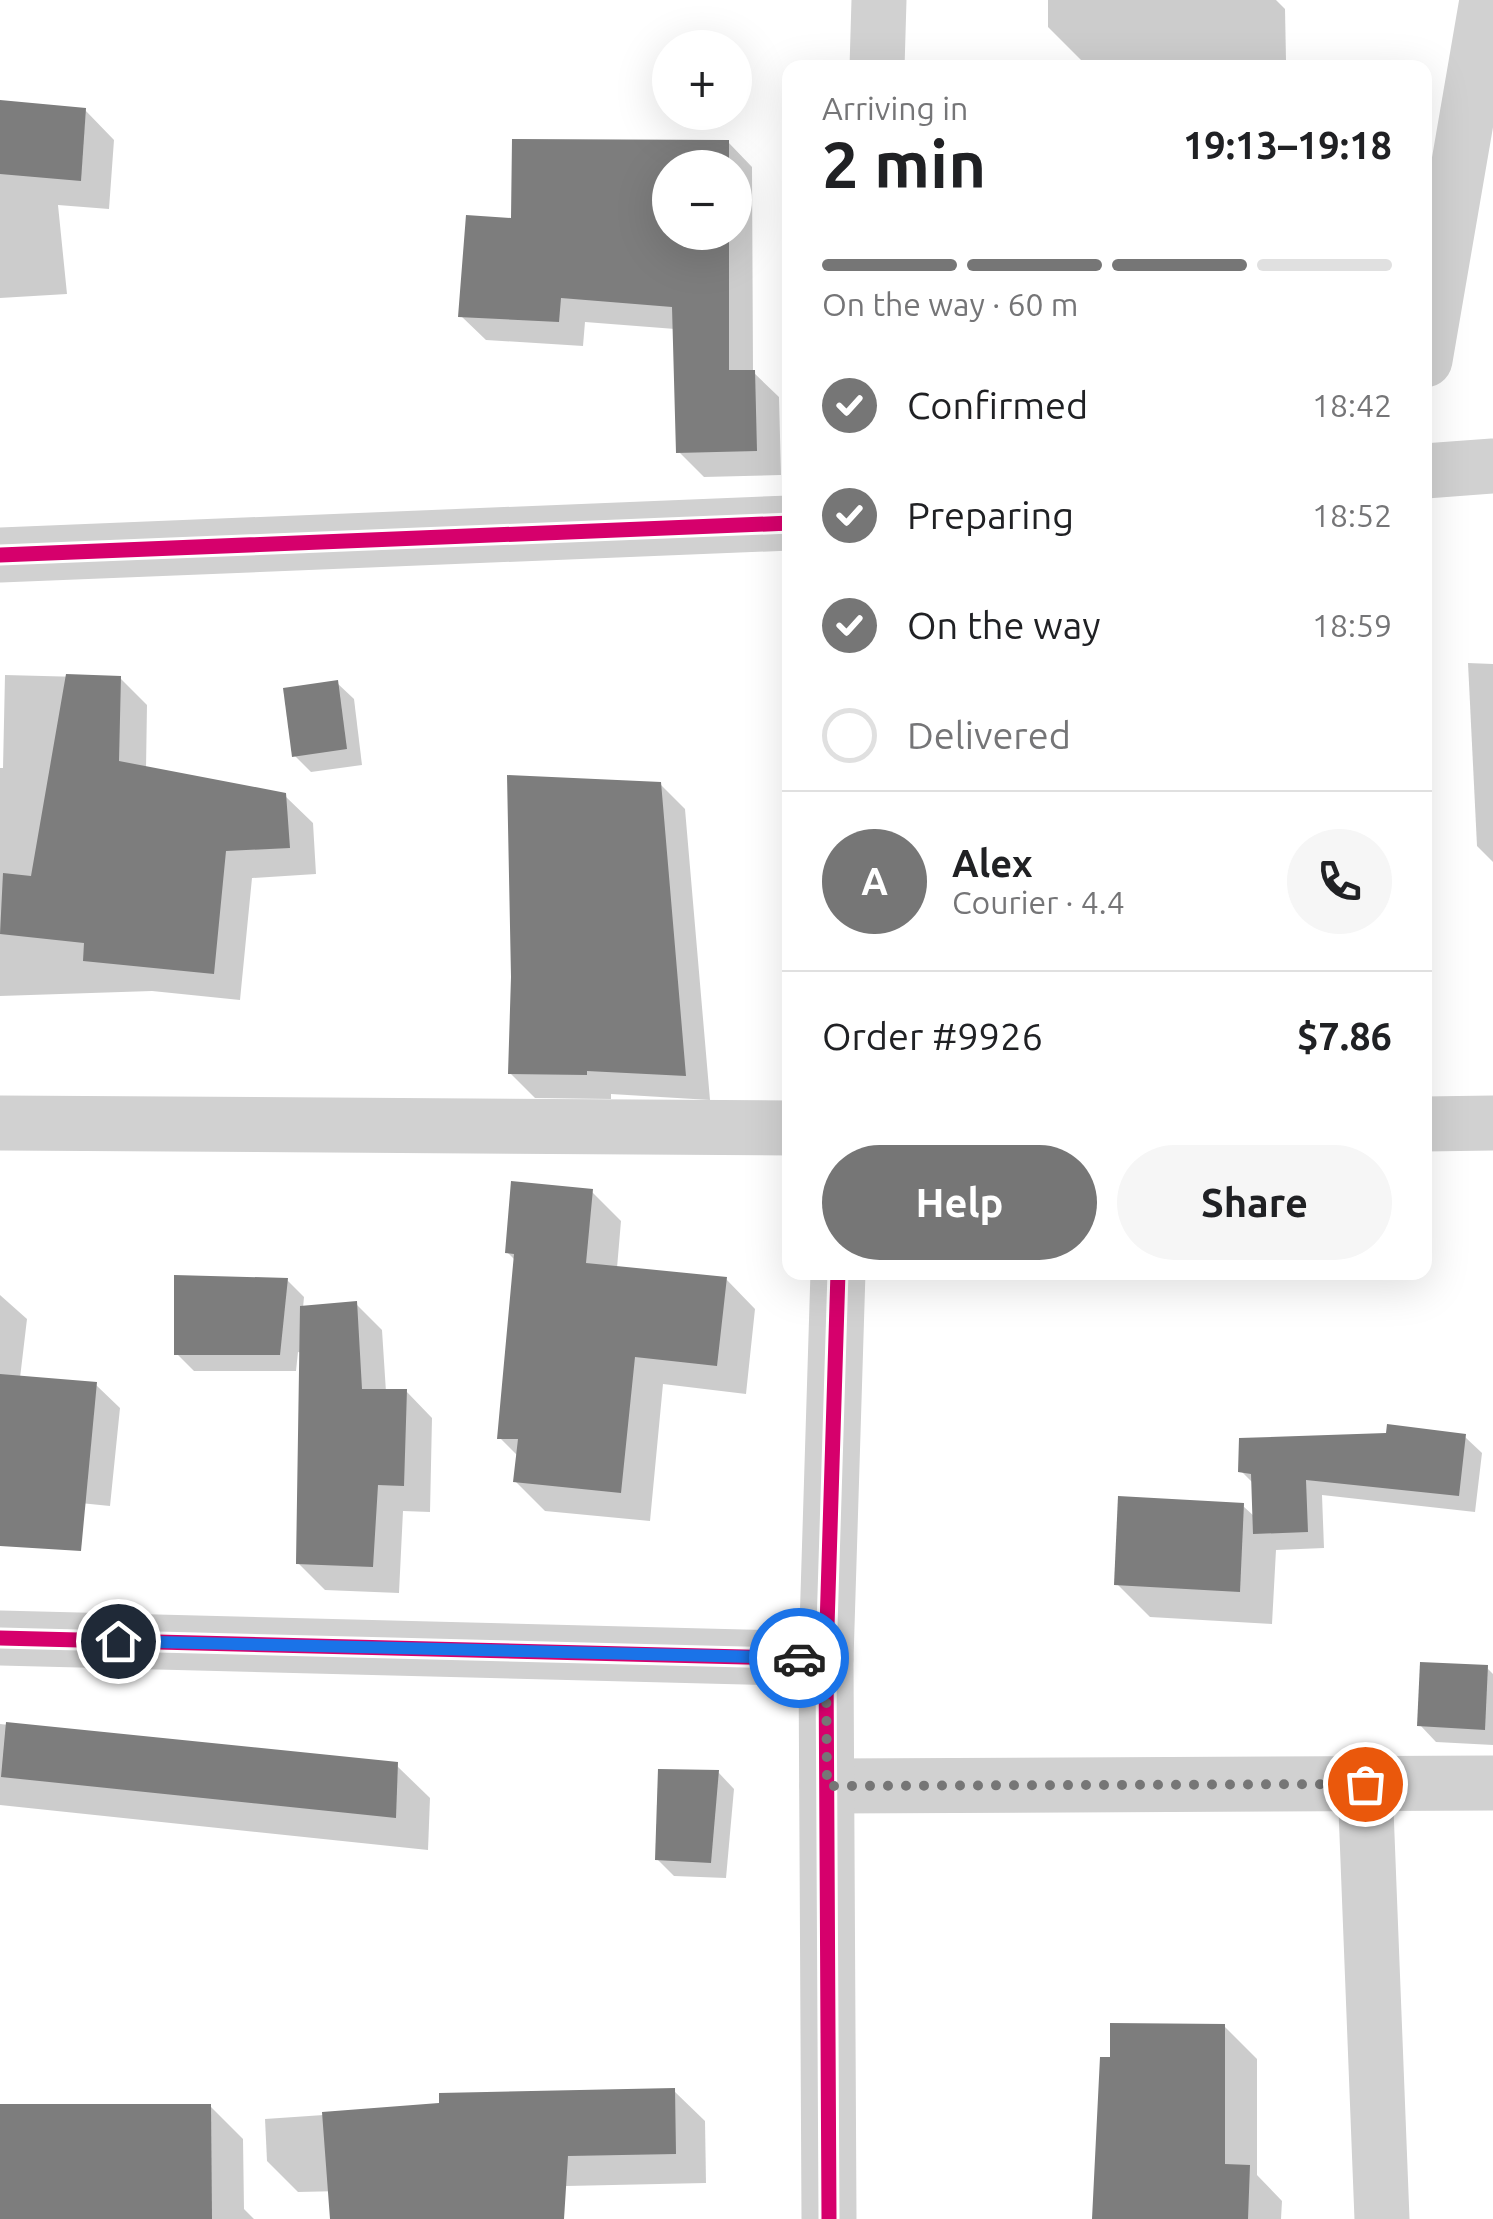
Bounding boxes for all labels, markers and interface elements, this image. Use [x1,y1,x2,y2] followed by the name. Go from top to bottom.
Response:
[652,30,752,250] map controls
[652,30,752,130] button: +
[822,90,968,126] text: Arriving in
[1183,124,1392,166] text: 19:13–19:18
[822,127,986,200] text: 2 min
[652,150,752,250] button: −
[822,286,1078,322] text: On the way · 60 m
[822,378,877,433] icon: check
[907,384,1088,426] text: Confirmed
[1312,387,1392,423] text: 18:42
[822,488,877,543] icon: check
[907,494,1074,536] text: Preparing
[1312,497,1392,533] text: 18:52
[822,598,877,653] icon: check
[907,604,1100,646] text: On the way
[1312,607,1392,643] text: 18:59
[907,714,1071,756] text: Delivered
[1287,829,1392,934] button: phone
[952,842,1033,884] text: Alex
[861,860,888,902] text: A
[952,884,1125,920] text: Courier · 4.4
[822,1015,1043,1057] text: Order #9926
[1297,1015,1392,1057] text: $7.86
[822,1145,1097,1260] button: Help
[1117,1145,1392,1260] button: Share
[76,1599,161,1684] pin
[749,1608,849,1708] courier
[91,1614,146,1669] icon: home
[772,1631,827,1686] icon: car
[1323,1742,1408,1827] pin
[1338,1757,1393,1812] icon: bag

